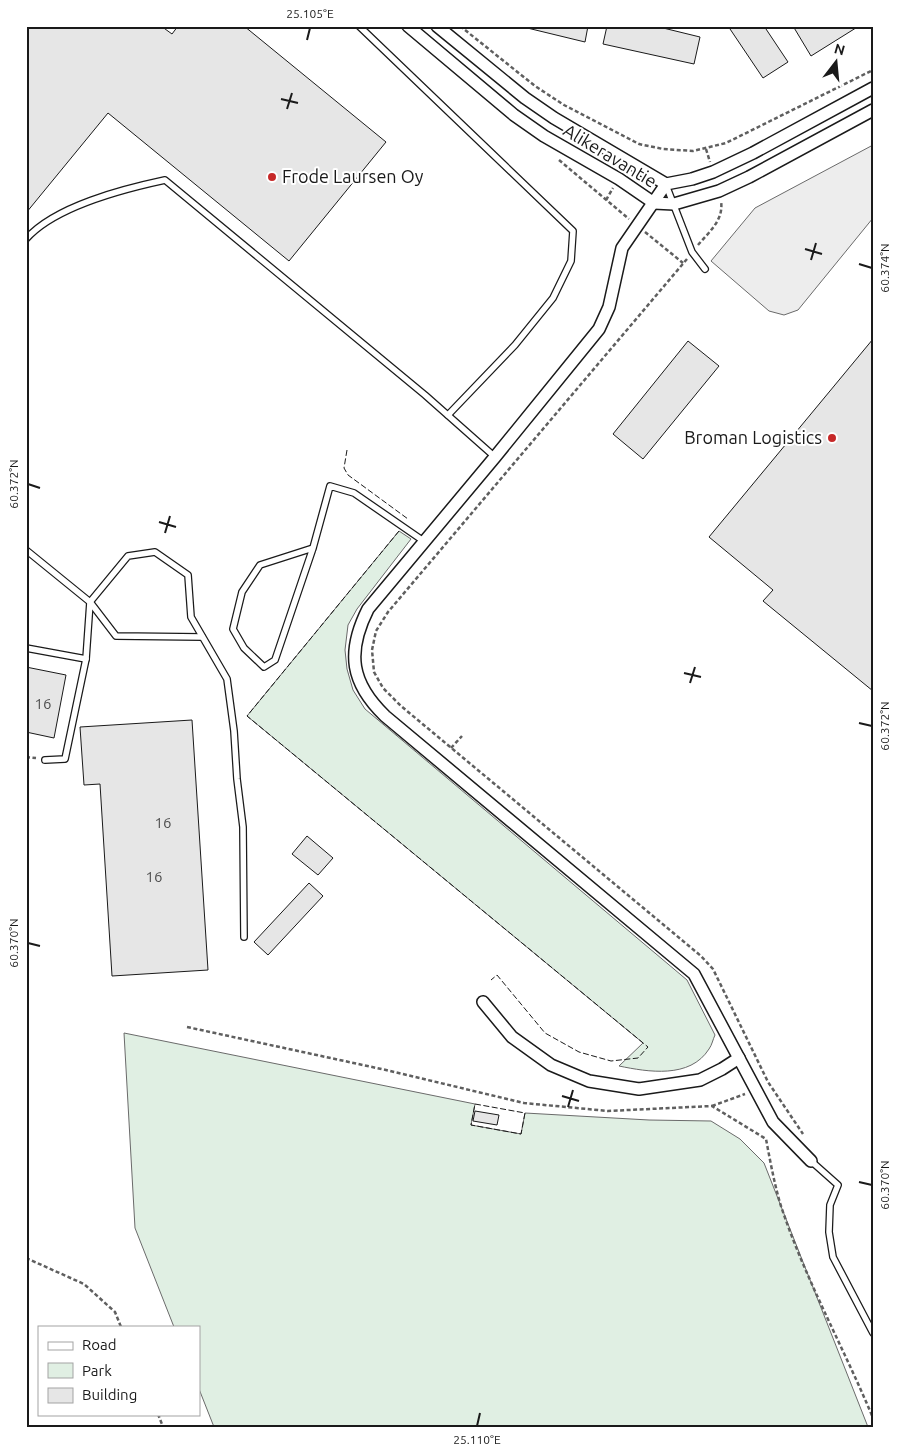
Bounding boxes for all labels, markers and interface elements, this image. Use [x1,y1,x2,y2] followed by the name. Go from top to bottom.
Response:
[286,7,334,20] text: 25.105°E
[812,38,862,88] north arrow
[832,40,847,59] text: N
[560,119,661,191] street label: Alikeravantie
[282,166,424,186] place label: Frode Laursen Oy
[266,171,278,183] marker: Frode Laursen Oy
[878,243,891,293] text: 60.374°N
[684,427,822,447] place label: Broman Logistics
[826,432,838,444] marker: Broman Logistics
[7,459,20,509] text: 60.372°N
[35,695,51,712] house number: 16
[878,701,891,751] text: 60.372°N
[155,814,171,831] house number: 16
[146,868,162,885] house number: 16
[7,918,20,968] text: 60.370°N
[878,1160,891,1210] text: 60.370°N
[38,1326,200,1416] legend
[82,1336,117,1353] text: Road
[82,1362,112,1379] text: Park
[82,1386,137,1403] text: Building
[453,1433,501,1446] text: 25.110°E

